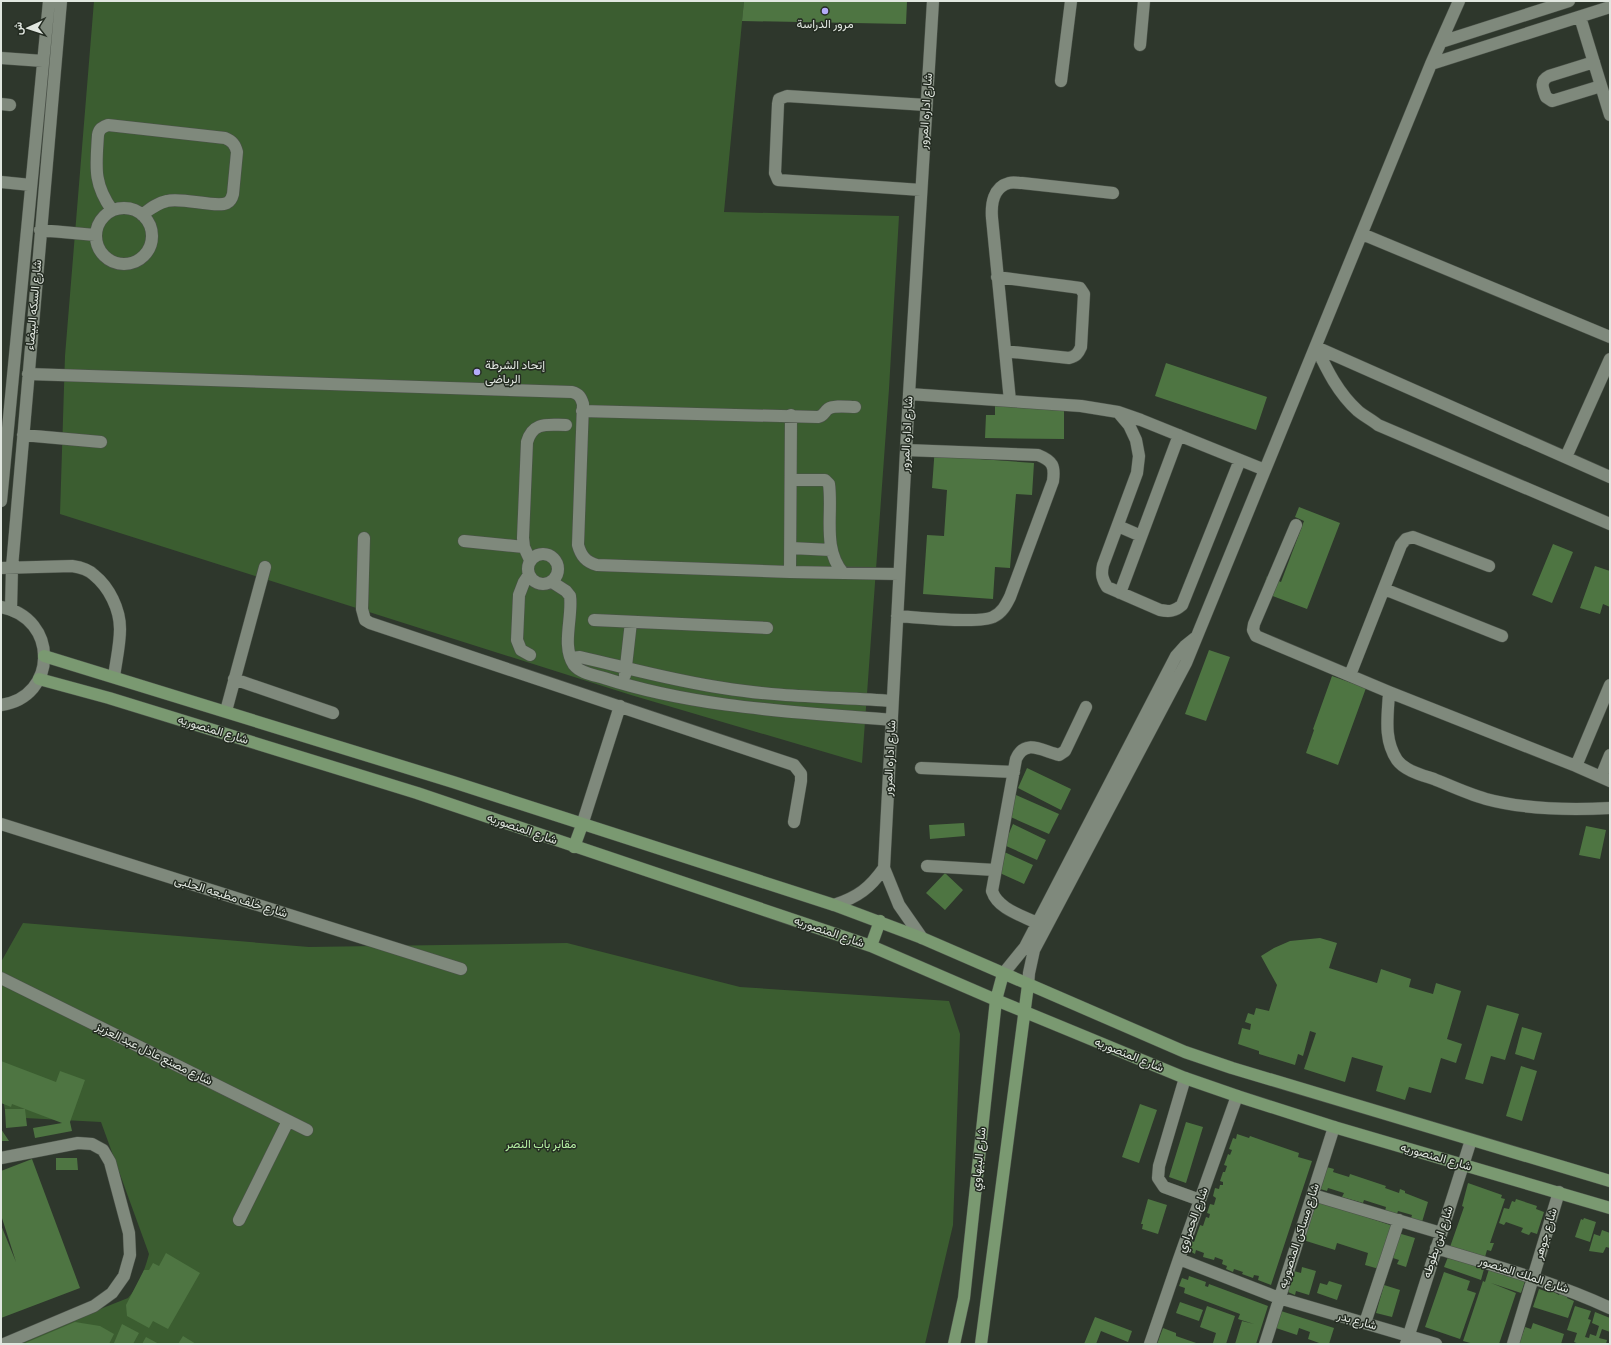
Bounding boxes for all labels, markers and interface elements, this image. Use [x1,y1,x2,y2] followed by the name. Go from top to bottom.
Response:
[820,6,830,16] marker: مرور الدراسة
[8,8,48,48] north arrow
[796,16,854,33] place label: مرور الدراسة
[11,22,26,35] text: ش
[915,72,937,151] street label: شارع اداره المرور
[22,259,46,351] street label: شارع السكه البيضاء
[485,357,545,388] place label: إتحاد الشرطة الرياضى
[472,367,482,377] marker: إتحاد الشرطة الرياضى
[896,396,917,473] street label: شارع اداره المرور
[175,711,251,749] street label: شارع المنصوريه
[879,720,900,797] street label: شارع اداره المرور
[485,809,559,849] street label: شارع المنصوريه
[172,872,290,922] street label: شارع خلف مطبعه الحلبى
[792,912,866,952] street label: شارع المنصوريه
[92,1018,215,1090] street label: شارع مصنع عادل عبد العزيز
[1092,1033,1166,1077] street label: شارع المنصوريه
[967,1126,992,1192] street label: شارع البنهاوي
[505,1136,576,1153] park label: مقابر باب النصر
[1398,1139,1474,1175] street label: شارع المنصوريه
[1274,1181,1324,1291] street label: شارع مساكن المنصوريه
[1173,1185,1214,1255] street label: شارع الحمراوي
[1418,1204,1458,1280] street label: شارع ابن بطوطه
[1530,1206,1562,1263] street label: شارع جوهر
[1476,1252,1571,1298] street label: شارع الملك المنصور
[1334,1307,1379,1335] street label: شارع بدر

